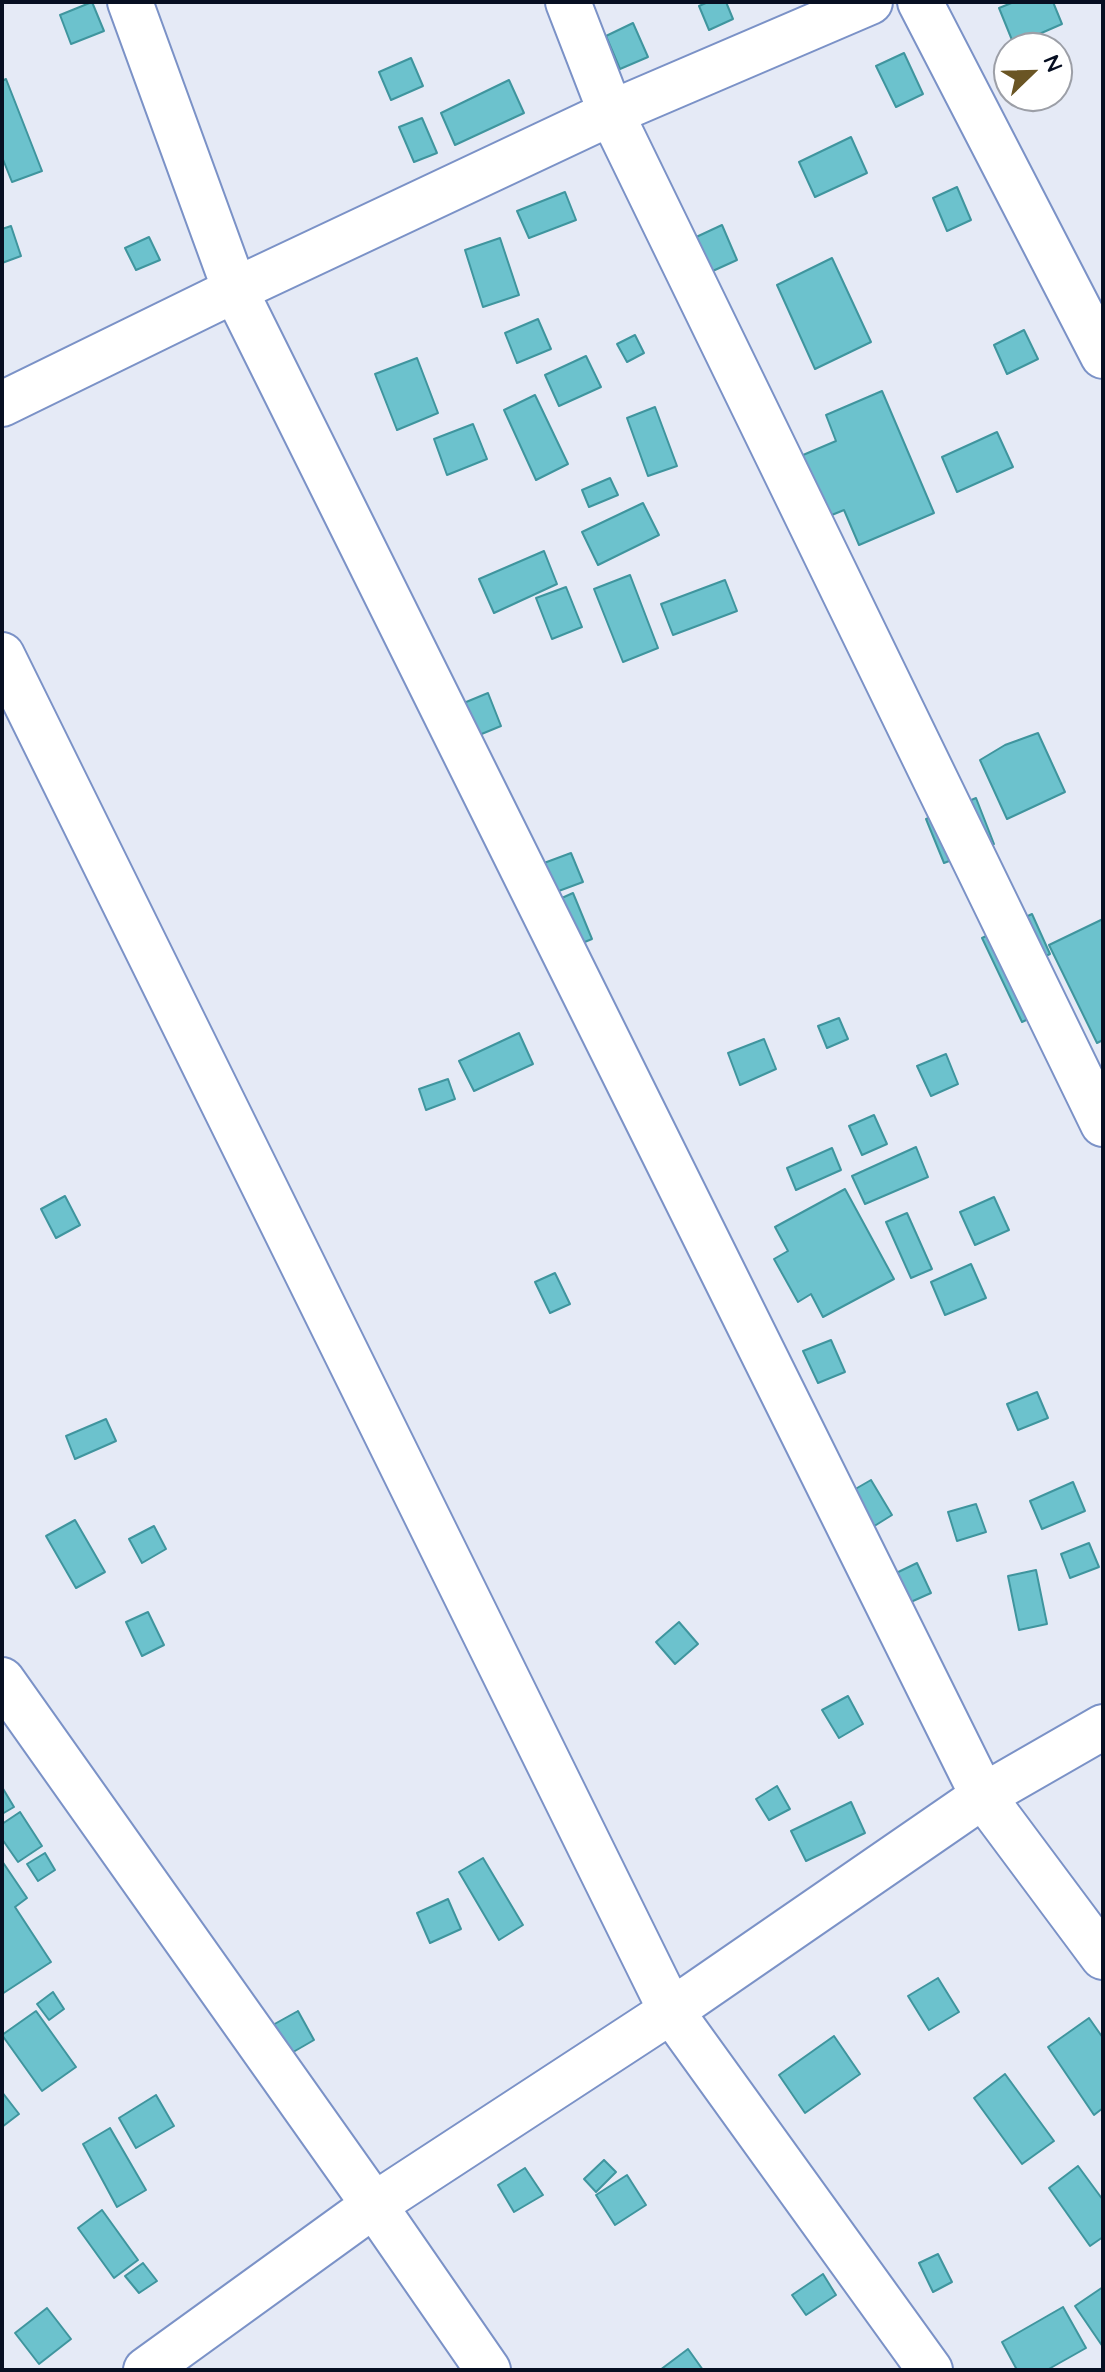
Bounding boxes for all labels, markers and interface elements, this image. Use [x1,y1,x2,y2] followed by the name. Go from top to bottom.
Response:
[993,32,1073,112] north arrow
[1037,50,1069,76] text: N

